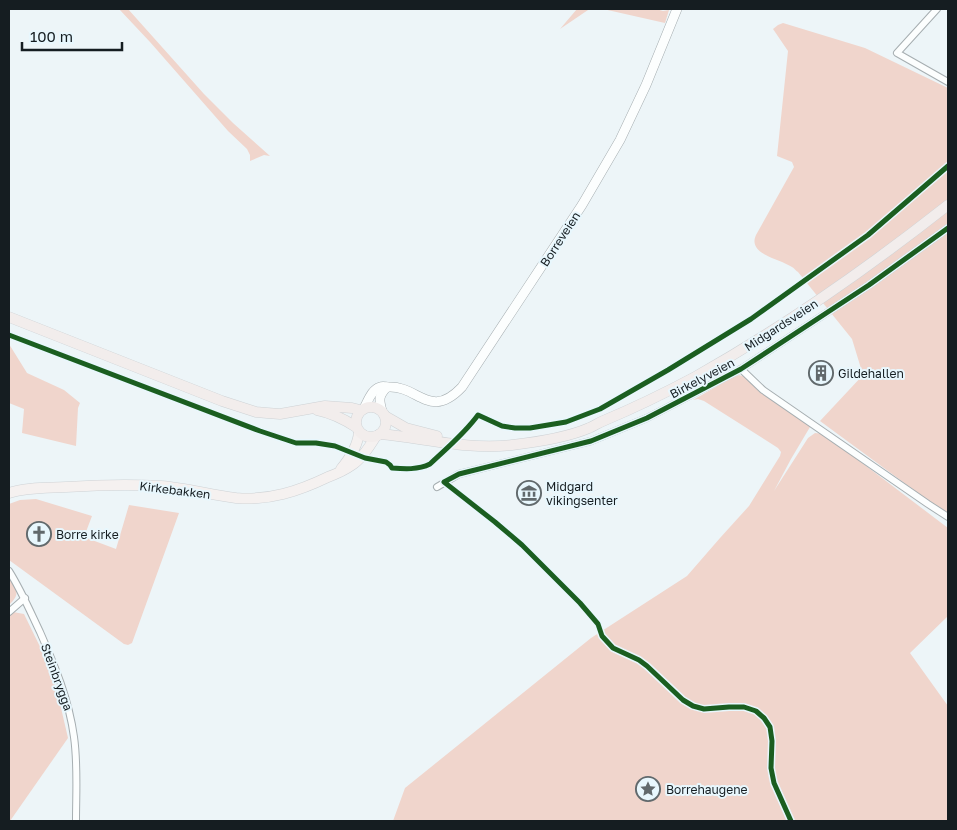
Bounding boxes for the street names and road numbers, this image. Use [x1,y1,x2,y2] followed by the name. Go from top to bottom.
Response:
[537,209,583,269] street label: Borreveien
[742,296,820,354] street label: Midgardsveien
[667,355,737,401] street label: Birkelyveien
[139,478,211,502] street label: Kirkebakken
[38,641,76,713] street label: Steinbrygga

